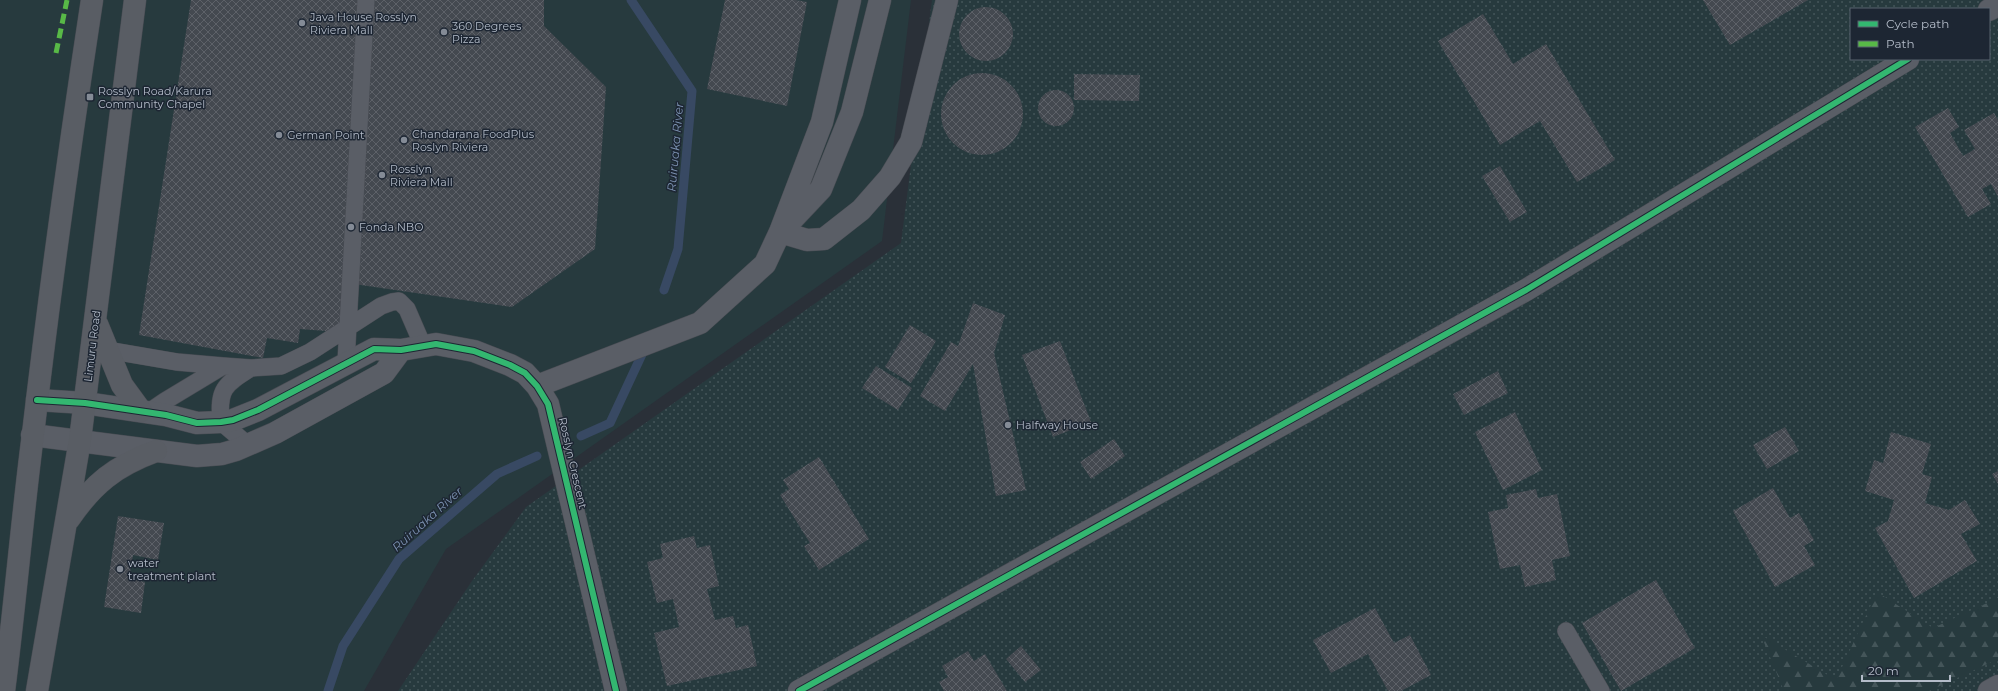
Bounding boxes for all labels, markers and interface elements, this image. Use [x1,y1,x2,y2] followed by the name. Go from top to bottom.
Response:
[1850,8,1990,60] legend
[309,10,417,37] place label: Java House Rosslyn Riviera Mall
[1886,16,1949,31] text: Cycle path
[297,18,307,28] marker: Java House Rosslyn Riviera Mall
[452,19,522,46] place label: 360 Degrees Pizza
[439,27,449,37] marker: 360 Degrees Pizza
[1886,36,1915,51] text: Path
[98,84,212,111] place label: Rosslyn Road/Karura Community Chapel
[85,92,95,102] marker: Rosslyn Road/Karura Community Chapel
[664,102,686,192] water label: Ruiruaka River
[412,127,535,154] place label: Chandarana FoodPlus Roslyn Riviera
[287,128,365,142] place label: German Point
[274,130,284,140] marker: German Point
[399,135,409,145] marker: Chandarana FoodPlus Roslyn Riviera
[390,162,453,189] place label: Rosslyn Riviera Mall
[377,170,387,180] marker: Rosslyn Riviera Mall
[359,220,423,234] place label: Fonda NBO
[346,222,356,232] marker: Fonda NBO
[81,309,103,383] street label: Limuru Road
[556,416,590,511] street label: Rosslyn Crescent
[1016,418,1098,432] place label: Halfway House
[1003,420,1013,430] marker: Halfway House
[389,483,465,554] water label: Ruiruaka River
[128,556,217,583] place label: water treatment plant
[115,564,125,574] marker: water treatment plant
[1862,657,1950,683] scale bar
[1868,663,1899,678] text: 20 m

